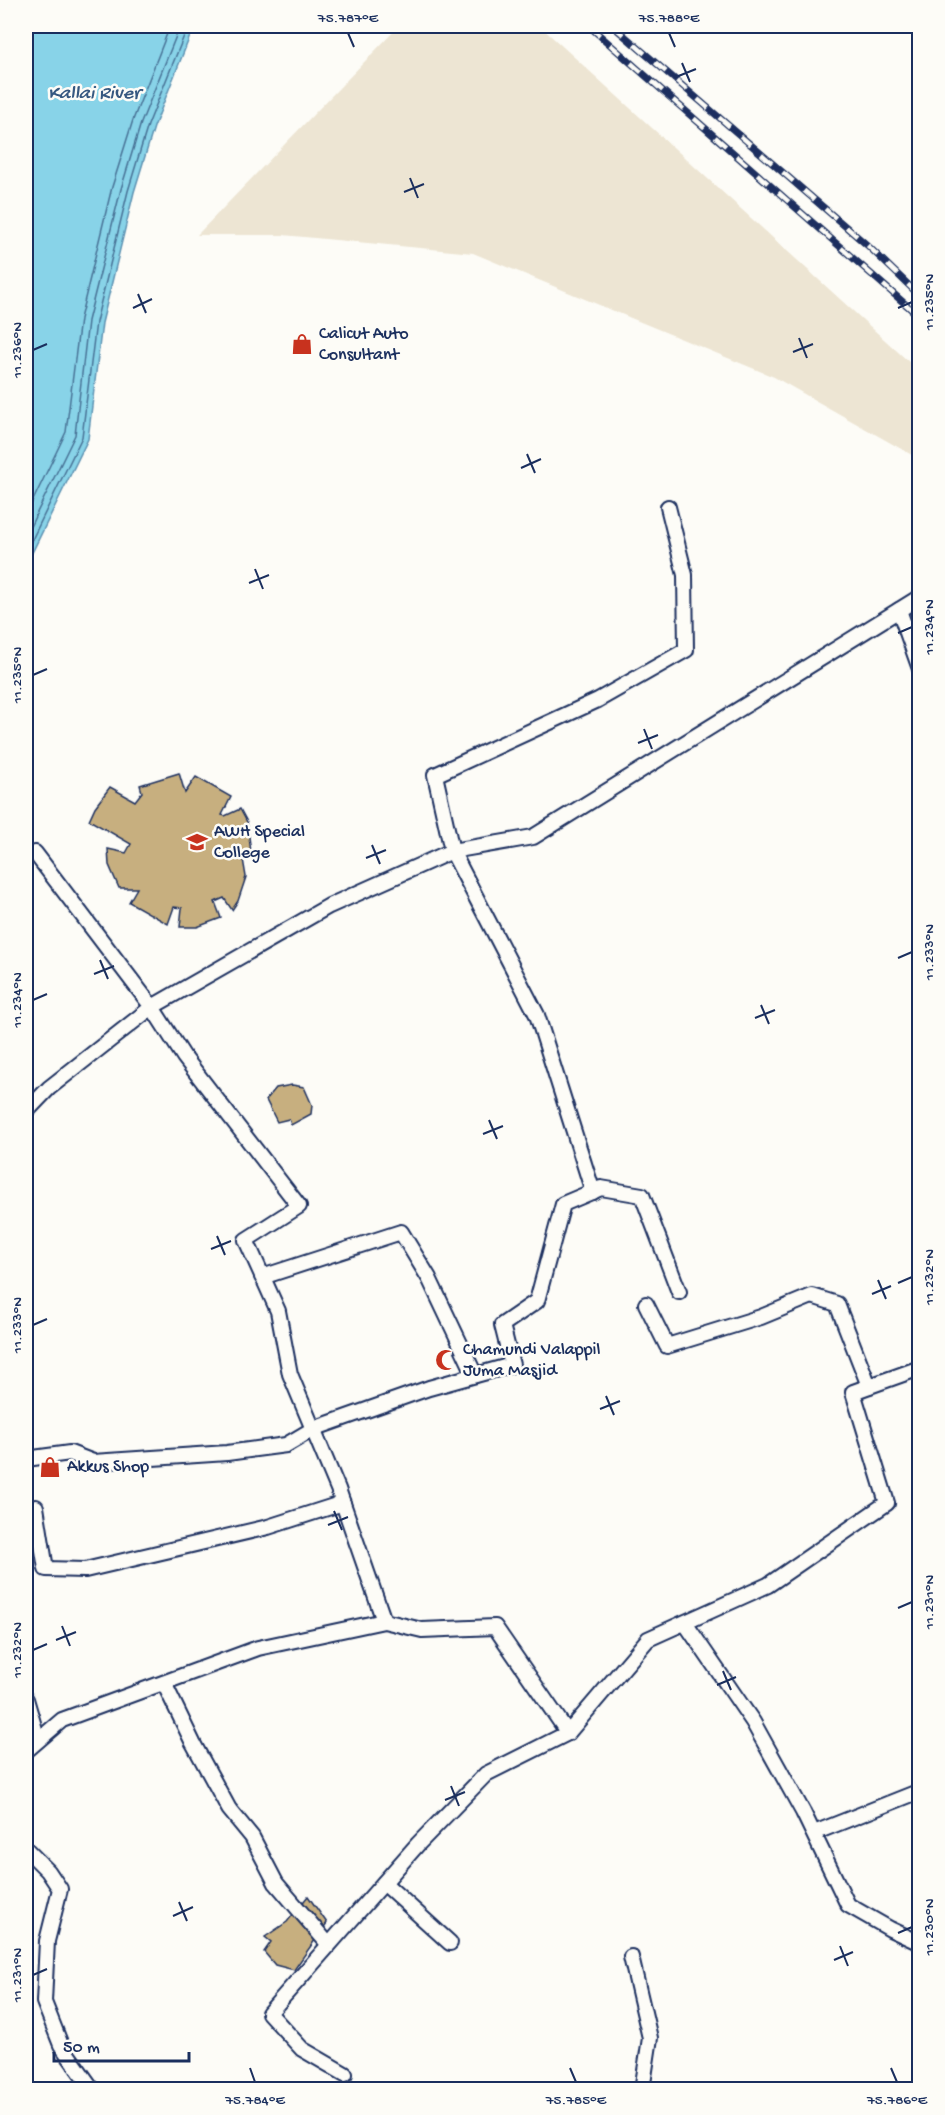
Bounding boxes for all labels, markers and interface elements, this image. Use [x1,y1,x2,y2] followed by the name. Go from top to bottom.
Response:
[317,10,379,28] text: 75.787°E
[638,10,700,28] text: 75.788°E
[48,83,144,106] water label: Kallai River
[921,274,939,331] text: 11.235°N
[9,322,27,379] text: 11.236°N
[319,324,409,366] place label: Calicut Auto Consultant
[290,332,314,356] shop icon: Calicut Auto Consultant
[921,599,939,656] text: 11.234°N
[9,647,27,704] text: 11.235°N
[214,822,305,864] place label: AWH Special College
[185,830,209,854] school or university icon: AWH Special College
[921,924,939,981] text: 11.233°N
[9,972,27,1029] text: 11.234°N
[921,1249,939,1306] text: 11.232°N
[9,1297,27,1354] text: 11.233°N
[463,1340,600,1382] place label: Chamundi Valappil Juma Masjid
[434,1348,458,1372] mosque icon: Chamundi Valappil Juma Masjid
[38,1455,62,1479] shop icon: Akkus Shop
[67,1457,149,1478] place label: Akkus Shop
[921,1575,939,1630] text: 11.231°N
[9,1622,27,1679] text: 11.232°N
[921,1898,939,1957] text: 11.230°N
[9,1948,27,2003] text: 11.231°N
[54,2025,189,2063] scale bar
[63,2038,100,2059] text: 50 m
[224,2092,285,2110] text: 75.784°E
[545,2092,607,2110] text: 75.785°E
[866,2092,928,2110] text: 75.786°E

